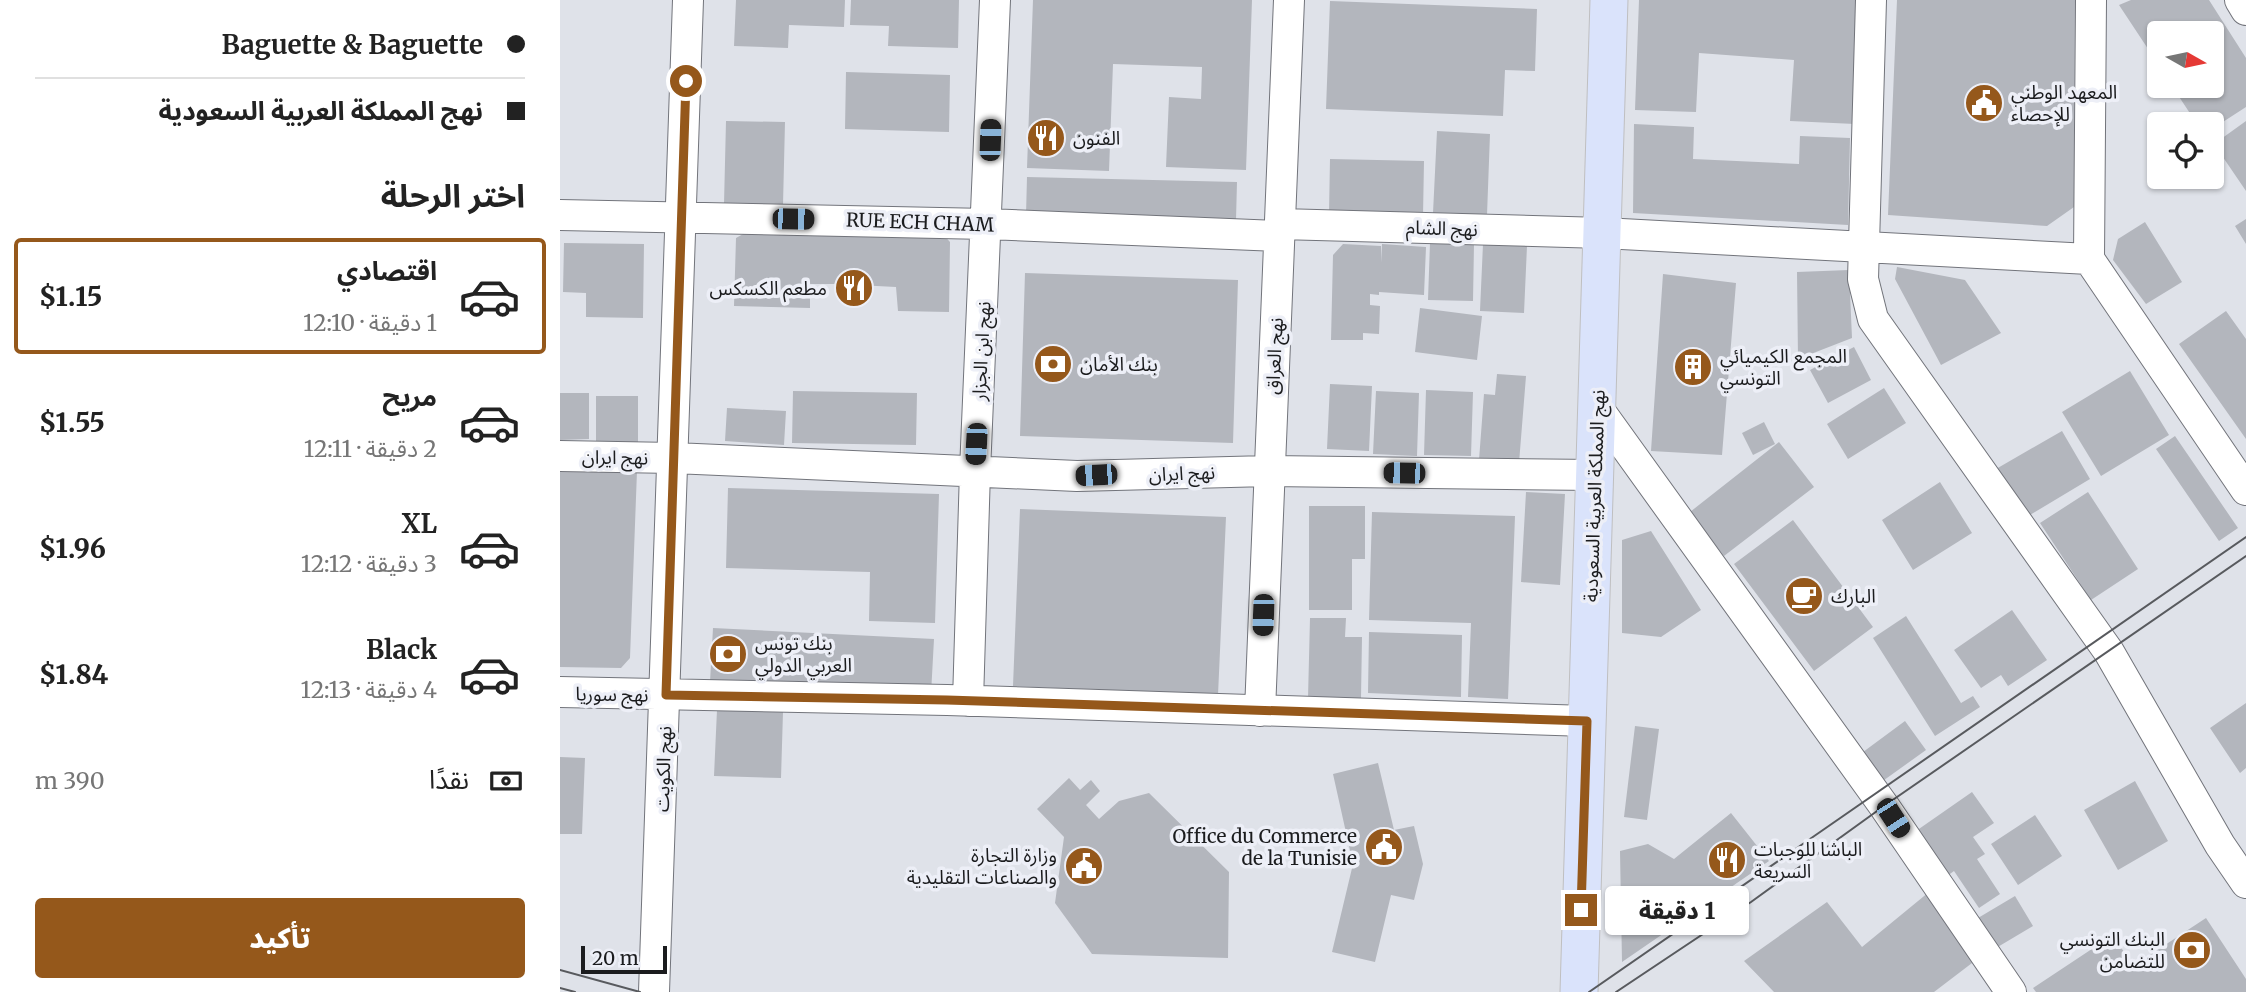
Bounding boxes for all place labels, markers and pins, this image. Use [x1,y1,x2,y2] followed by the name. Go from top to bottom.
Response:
[2011,80,2117,127] place label: المعهد الوطني للإحصاء
[1963,82,2005,124] public building icon: المعهد الوطني للإحصاء
[1025,117,1067,159] restaurant icon: الفنون
[1073,126,1120,150] place label: الفنون
[833,267,875,309] restaurant icon: مطعم الكسكس
[709,276,827,303] place label: مطعم الكسكس
[1032,343,1074,385] bank icon: بنك الأمان
[1720,344,1847,393] place label: المجمع الكيميائي التونسي
[1672,346,1714,388] building icon: المجمع الكيميائي التونسي
[1080,352,1158,376] place label: بنك الأمان
[1783,575,1825,617] cafe icon: البارك
[1831,584,1876,608] place label: البارك
[755,631,852,680] place label: بنك تونس العربي الدولي
[707,633,749,675] bank icon: بنك تونس العربي الدولي
[1172,824,1357,870] place label: Office du Commerce de la Tunisie
[1363,826,1405,868] public building icon: Office du Commerce de la Tunisie
[1754,837,1862,883] place label: الباشا للوجبات السريعة
[1706,839,1748,881] restaurant icon: الباشا للوجبات السريعة
[907,843,1057,889] place label: وزارة التجارة والصناعات التقليدية
[1063,845,1105,887] public building icon: وزارة التجارة والصناعات التقليدية
[2060,927,2165,973] place label: البنك التونسي للتضامن
[2171,929,2213,971] bank icon: البنك التونسي للتضامن

